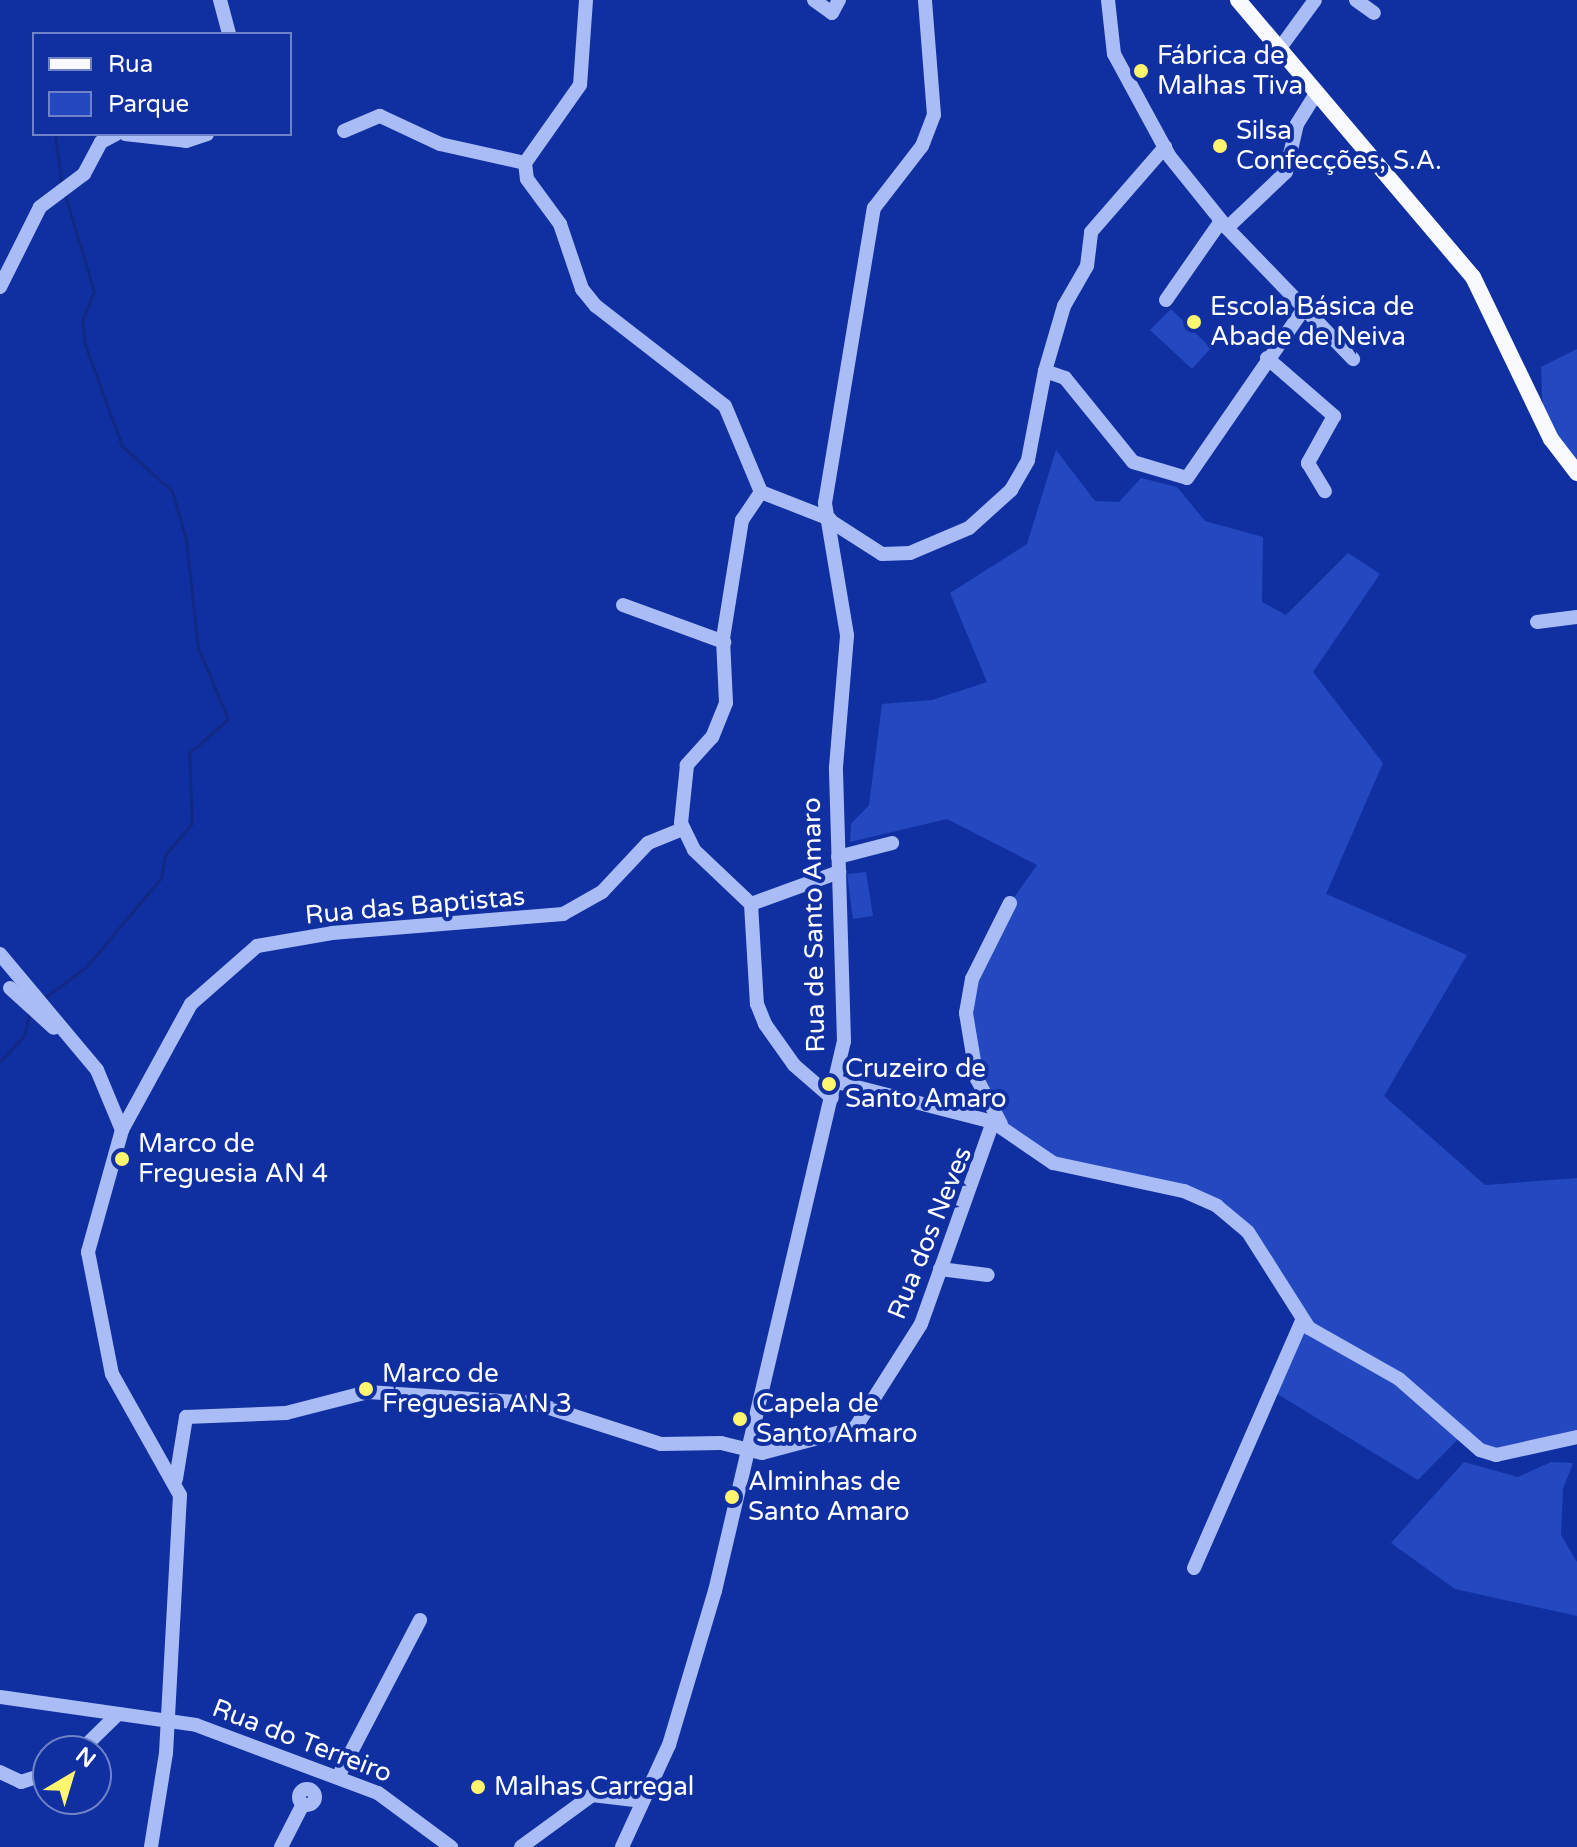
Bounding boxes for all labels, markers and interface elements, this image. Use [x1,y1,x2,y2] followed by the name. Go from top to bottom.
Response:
[32,32,292,136] legend
[1157,40,1303,102] place label: Fábrica de Malhas Tiva
[108,50,153,79] text: Rua
[1132,62,1150,80] marker: Fábrica de Malhas Tiva
[108,90,189,119] text: Parque
[1236,115,1442,176] place label: Silsa Confecções, S.A.
[1211,137,1229,155] marker: Silsa Confecções, S.A.
[1210,291,1414,352] place label: Escola Básica de Abade de Neiva
[1185,313,1203,331] marker: Escola Básica de Abade de Neiva
[796,797,832,1053] street label: Rua de Santo Amaro
[304,881,526,931] street label: Rua das Baptistas
[845,1053,1007,1114] place label: Cruzeiro de Santo Amaro
[820,1075,838,1093] marker: Cruzeiro de Santo Amaro
[138,1128,328,1190] place label: Marco de Freguesia AN 4
[881,1142,979,1324] street label: Rua dos Neves
[113,1150,131,1168] marker: Marco de Freguesia AN 4
[382,1358,572,1420] place label: Marco de Freguesia AN 3
[357,1380,375,1398] marker: Marco de Freguesia AN 3
[756,1388,918,1450] place label: Capela de Santo Amaro
[731,1410,749,1428] marker: Capela de Santo Amaro
[748,1466,910,1528] place label: Alminhas de Santo Amaro
[723,1488,741,1506] marker: Alminhas de Santo Amaro
[208,1692,396,1790] street label: Rua do Terreiro
[32,1735,112,1815] north arrow
[71,1742,101,1773] text: N
[494,1771,694,1803] place label: Malhas Carregal
[469,1778,487,1796] marker: Malhas Carregal

